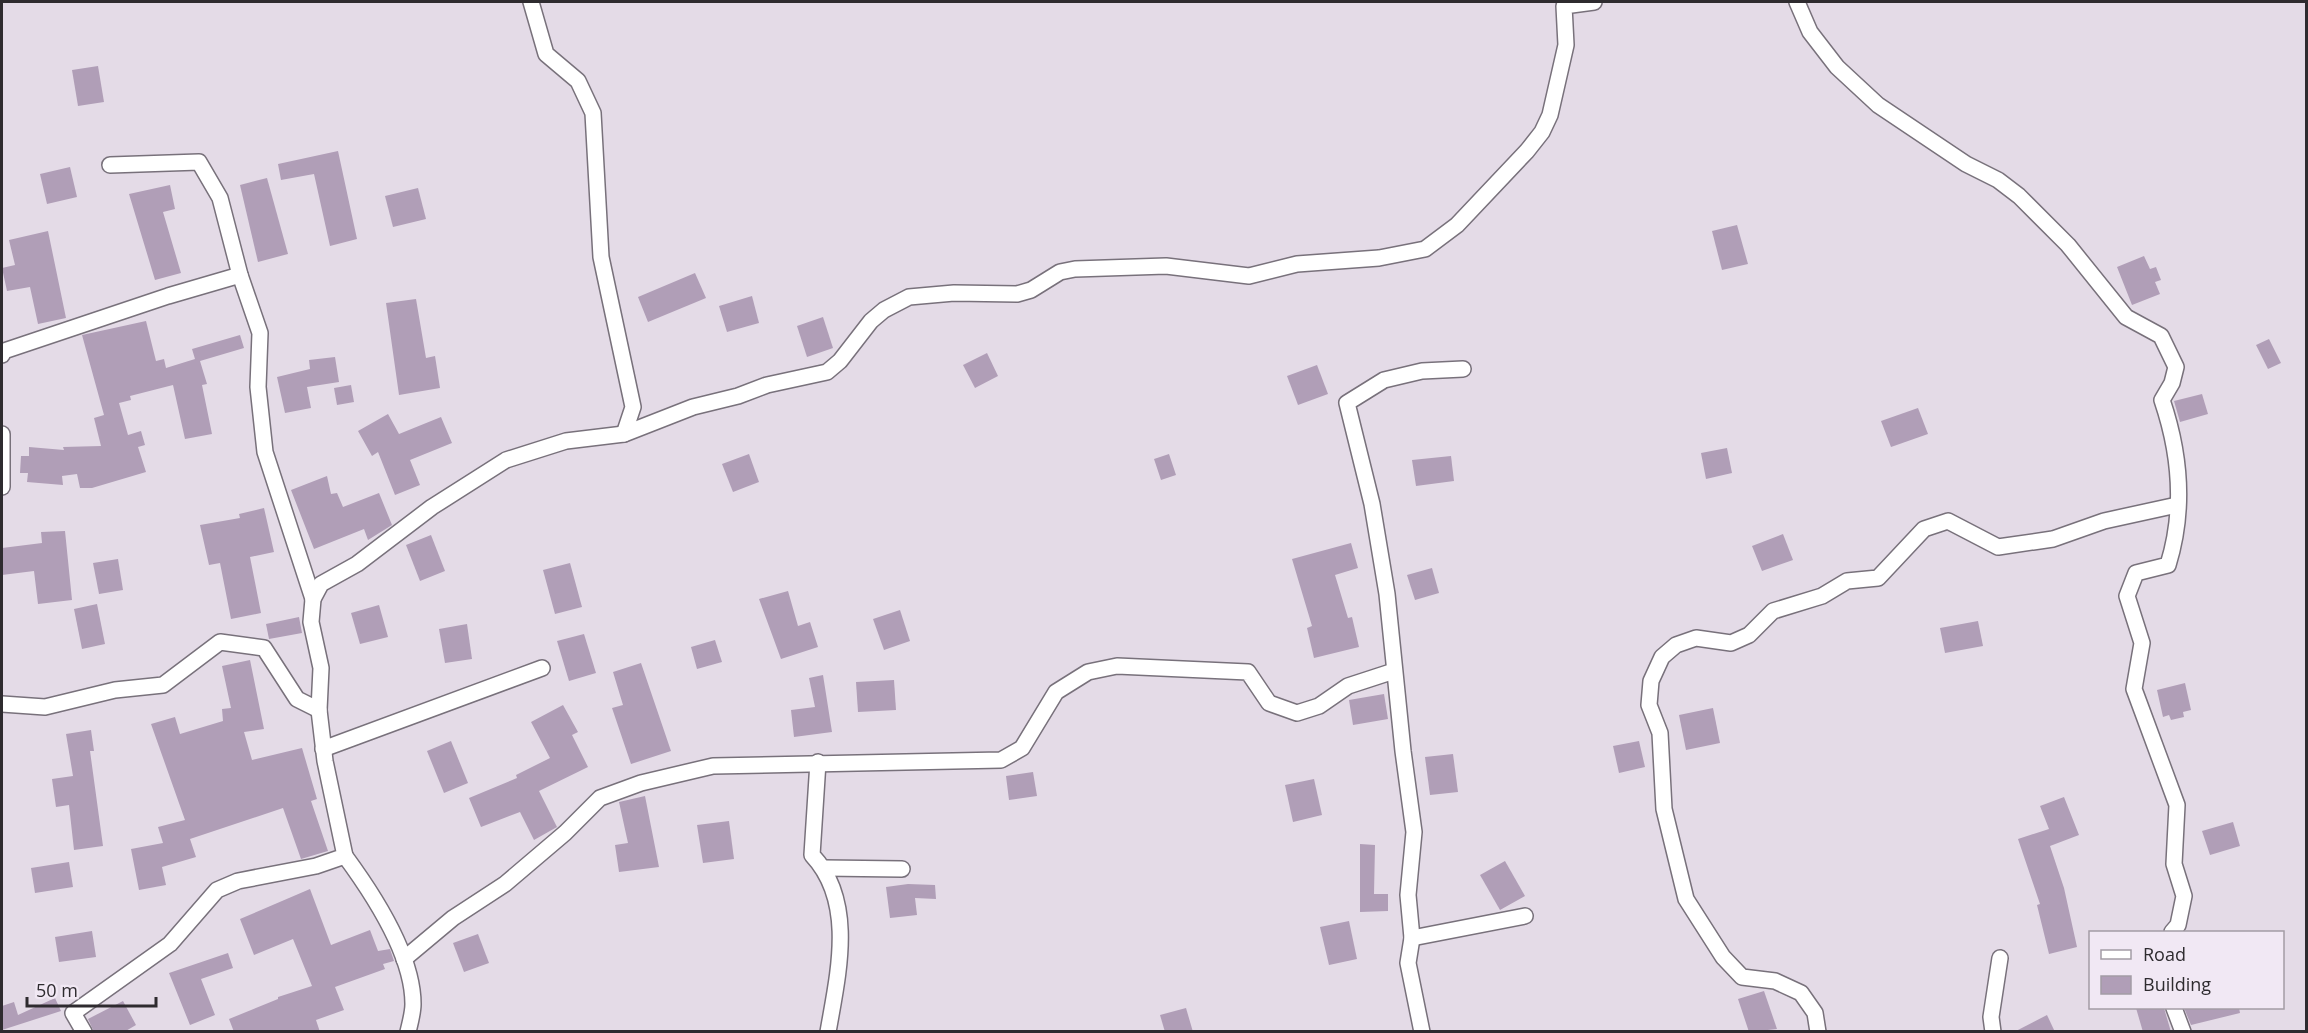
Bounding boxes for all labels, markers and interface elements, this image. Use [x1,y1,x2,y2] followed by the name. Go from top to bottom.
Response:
[2089,931,2284,1009] legend
[2143,942,2186,966] text: Road
[27,970,156,1008] scale bar
[2143,972,2211,996] text: Building
[36,978,78,1002] text: 50 m

